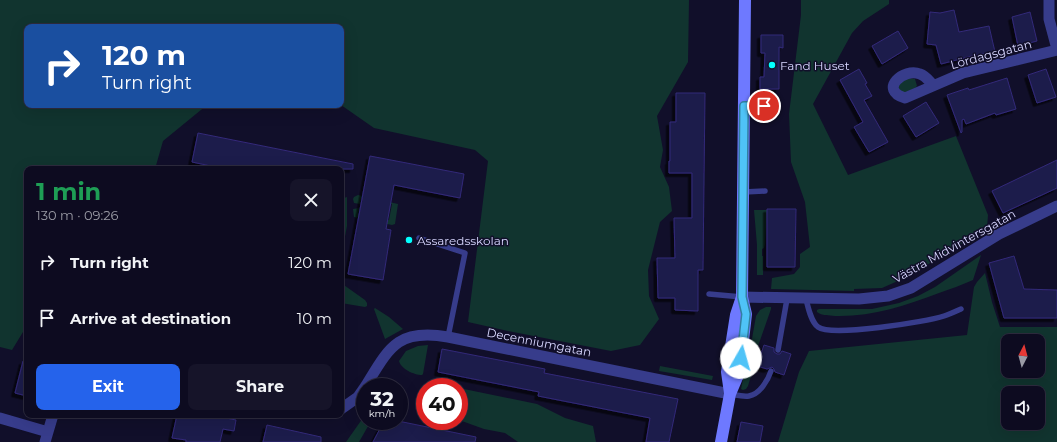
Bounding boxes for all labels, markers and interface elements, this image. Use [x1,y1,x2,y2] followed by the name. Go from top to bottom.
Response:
[949,36,1033,72] street label: Lördagsgatan
[102,38,186,72] text: 120 m
[36,40,88,92] icon: right
[780,58,850,73] place label: Fand Huset
[767,60,777,70] marker: Fand Huset
[102,72,192,94] text: Turn right
[747,89,781,123] pin
[753,95,775,117] icon: arrive
[36,177,101,206] text: 1 min
[290,179,332,221] button: close
[890,206,1018,286] street label: Västra Midvintersgatan
[36,207,118,223] text: 130 m · 09:26
[417,233,509,248] place label: Assaredsskolan
[404,235,414,245] marker: Assaredsskolan
[36,251,58,273] icon: right
[70,253,149,272] text: Turn right
[288,253,332,272] text: 120 m
[36,307,58,329] icon: arrive
[70,309,231,328] text: Arrive at destination
[297,309,332,328] text: 10 m
[485,324,593,360] street label: Decenniumgatan
[1001,334,1045,378] north arrow
[1001,334,1045,430] map controls
[720,337,762,379] position arrow
[36,364,180,410] button: Exit
[188,364,332,410] button: Share
[416,378,468,430] speed limit sign: 40
[1001,386,1045,430] button: sound
[370,387,394,411] text: 32
[369,407,395,420] text: km/h

